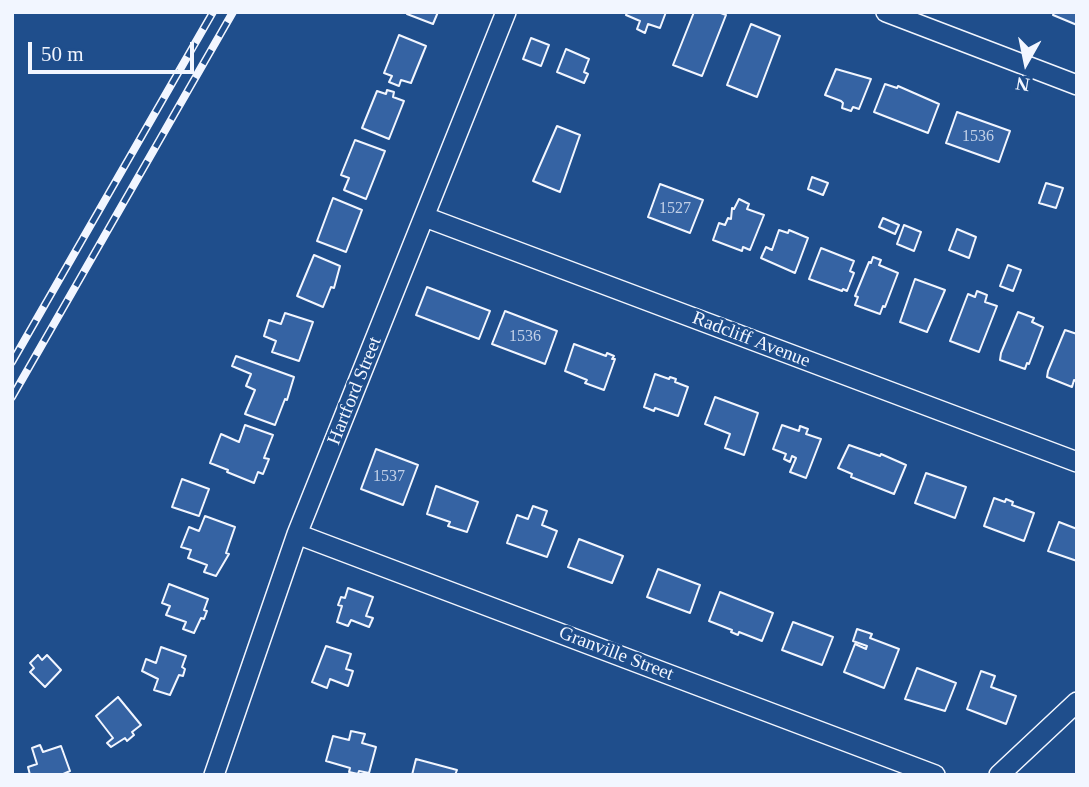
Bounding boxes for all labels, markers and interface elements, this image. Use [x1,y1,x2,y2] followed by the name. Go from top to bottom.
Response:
[32,28,198,72] scale bar
[991,28,1061,98] north arrow
[41,42,84,66] text: 50 m
[1014,73,1031,96] text: N
[962,127,994,147] house number: 1536
[659,199,691,219] house number: 1527
[689,307,813,373] street label: Radcliff Avenue
[509,327,541,347] house number: 1536
[323,334,387,448] street label: Hartford Street
[373,467,405,487] house number: 1537
[556,622,676,686] street label: Granville Street

